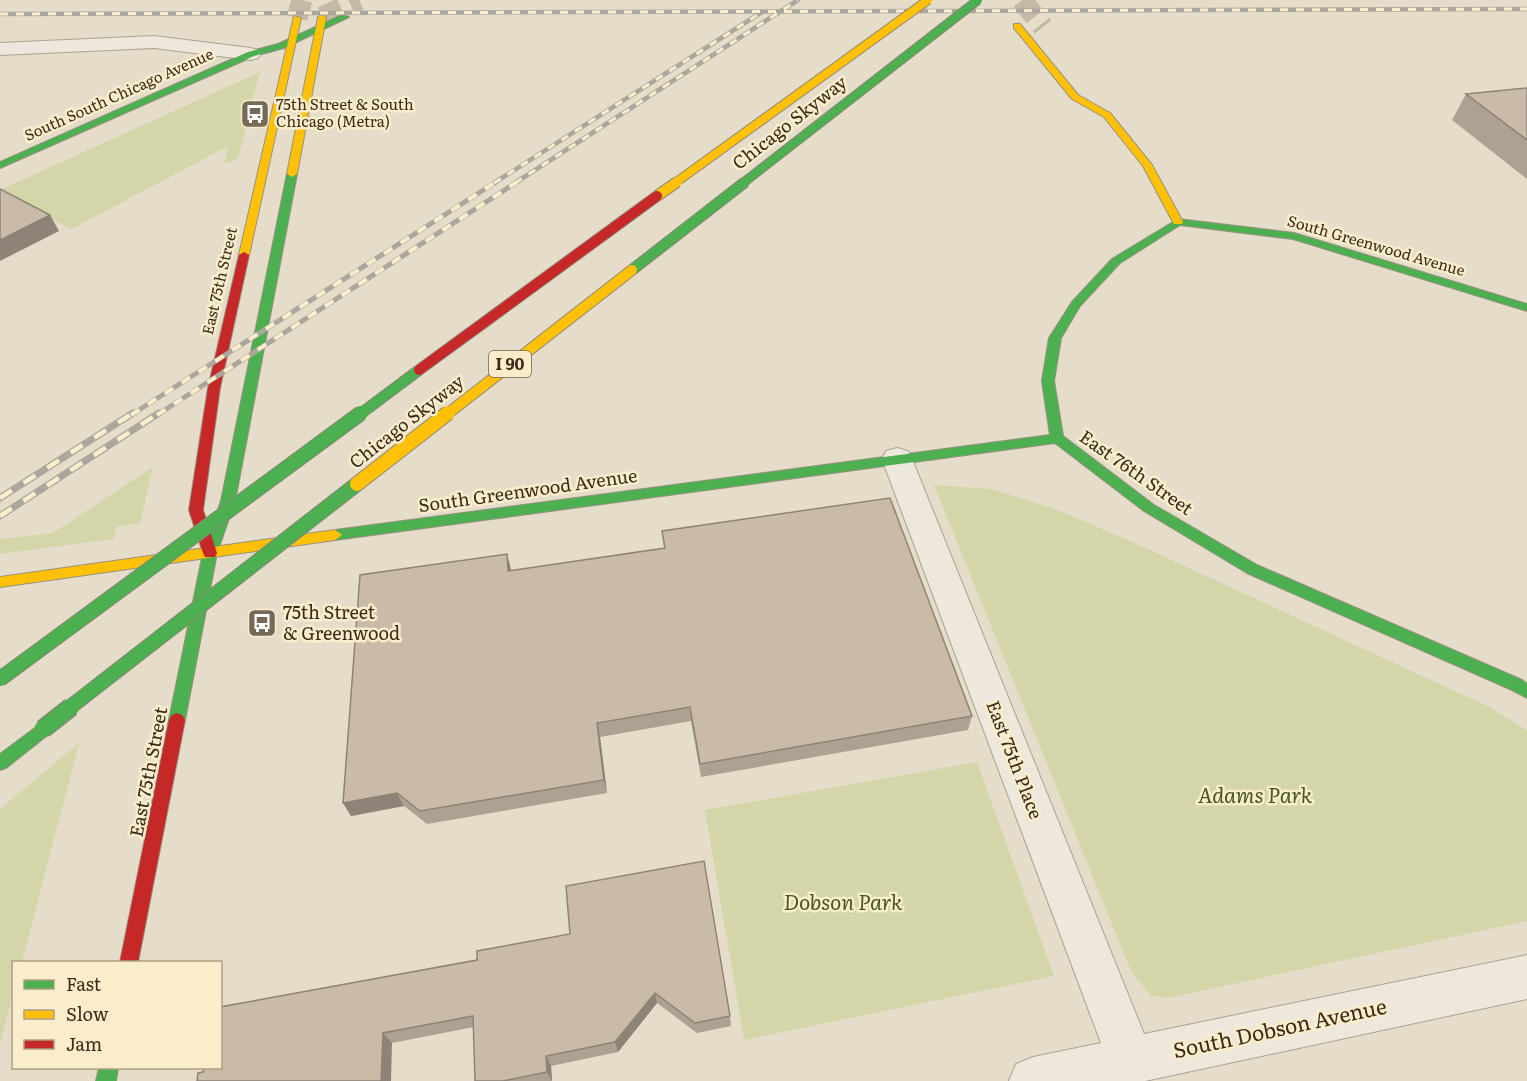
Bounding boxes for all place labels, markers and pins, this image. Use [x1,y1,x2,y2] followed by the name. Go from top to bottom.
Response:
[276,92,414,132] place label: 75th Street & South Chicago (Metra)
[239,98,271,130] bus stop icon: 75th Street & South Chicago (Metra)
[283,598,400,646] place label: 75th Street & Greenwood
[246,607,278,639] bus stop icon: 75th Street & Greenwood

